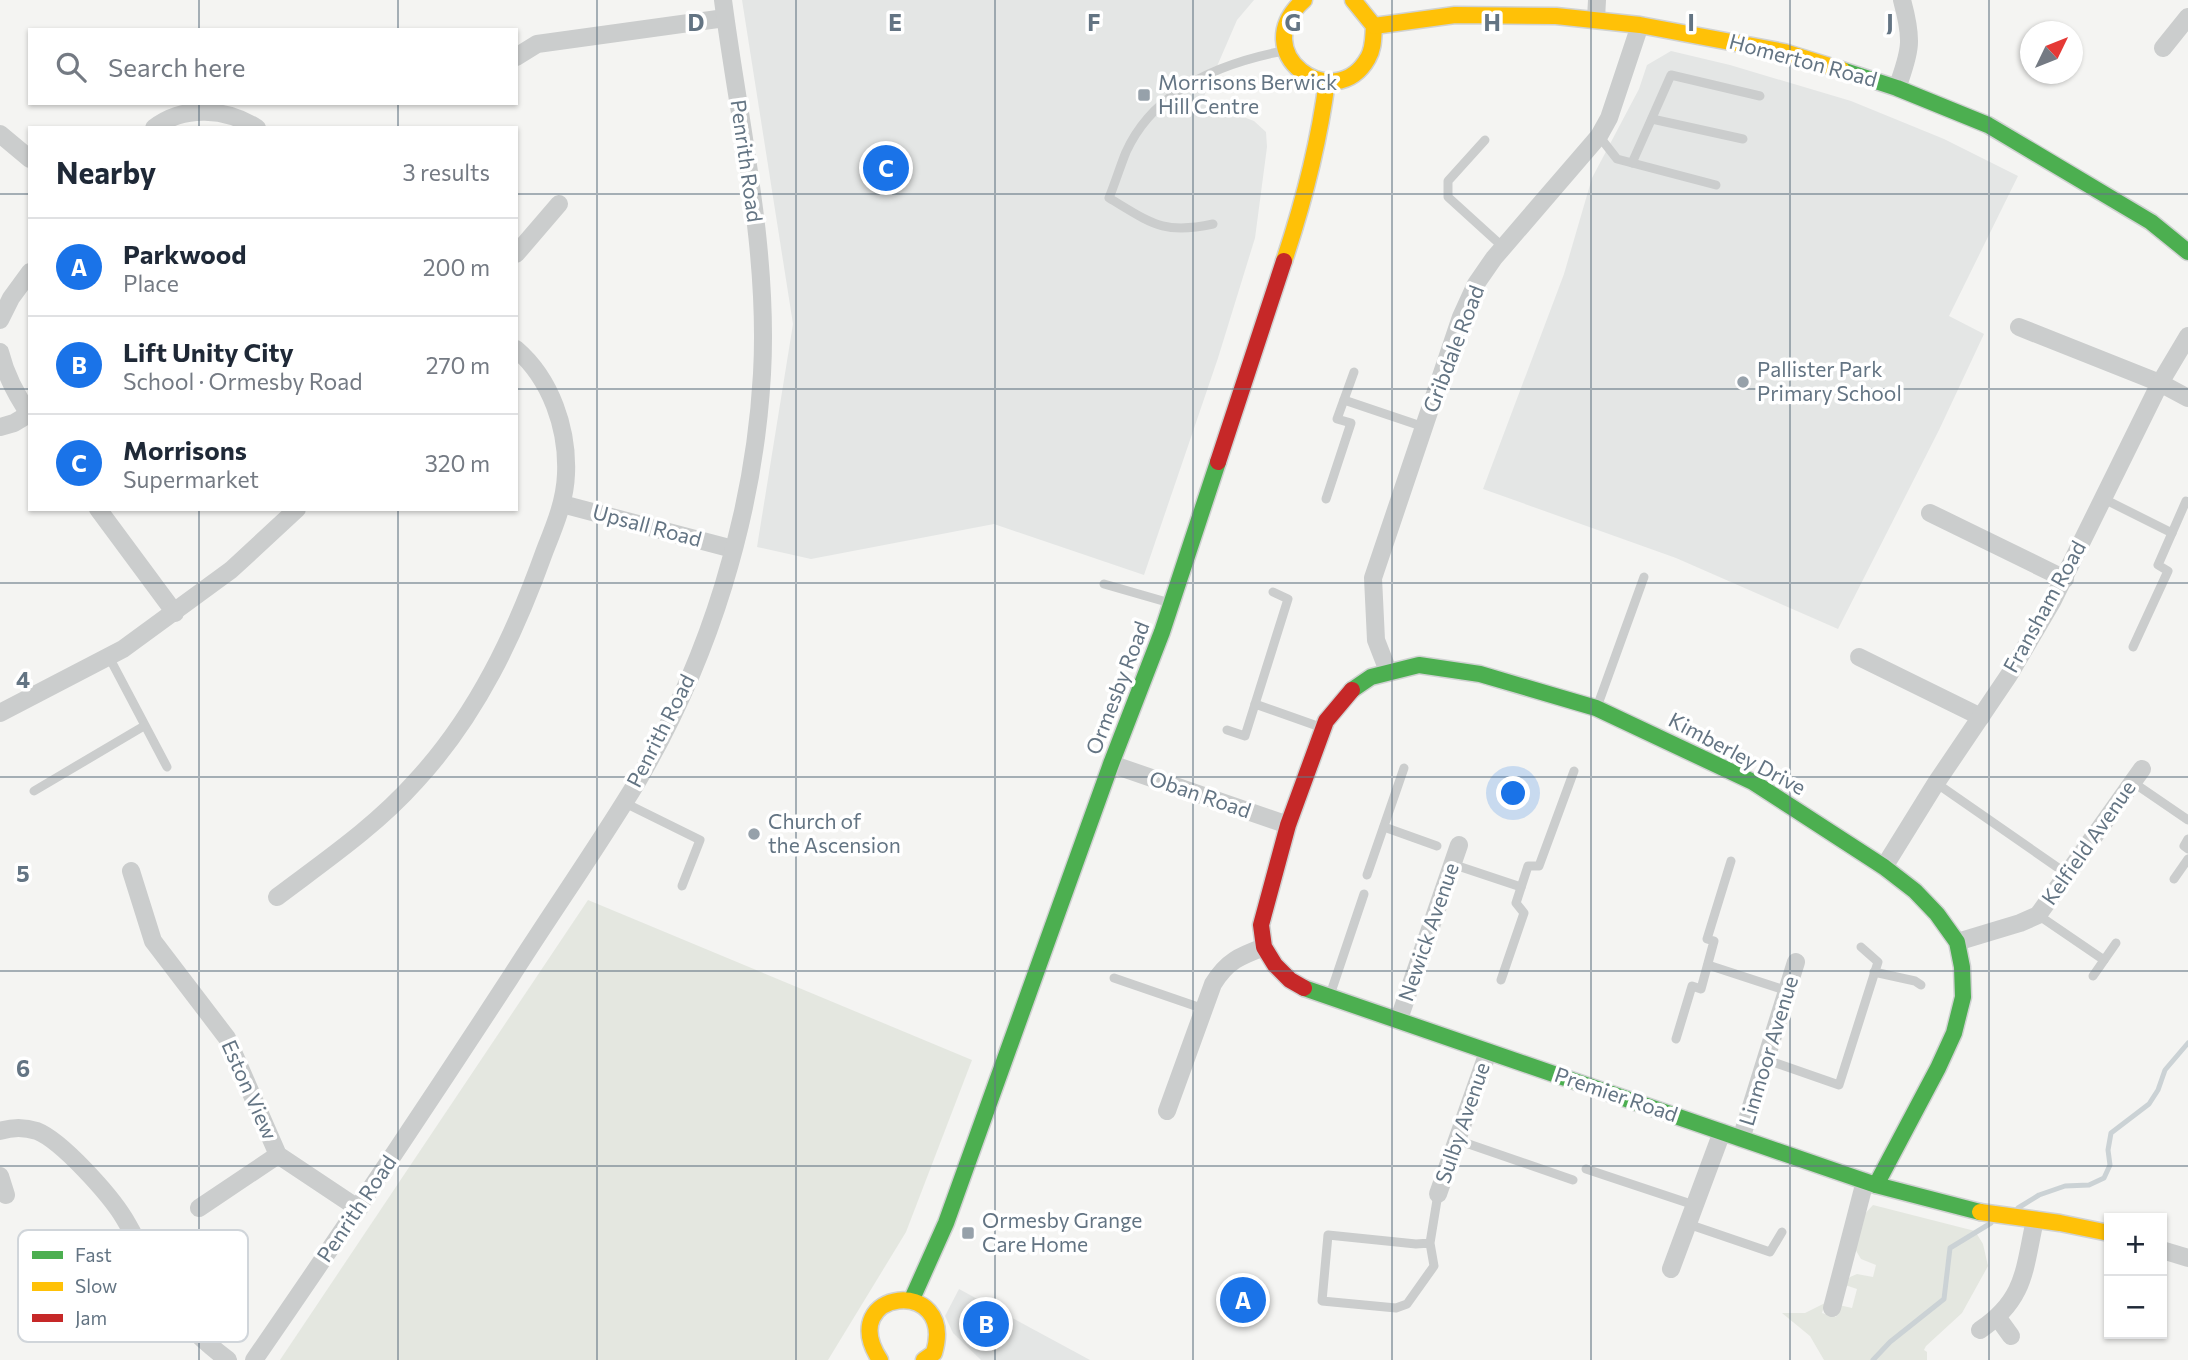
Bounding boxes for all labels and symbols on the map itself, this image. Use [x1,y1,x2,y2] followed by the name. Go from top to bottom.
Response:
[688,8,705,36] text: D
[888,8,902,36] text: E
[1087,8,1101,36] text: F
[1285,8,1301,36] text: G
[1483,8,1501,36] text: H
[1687,8,1695,36] text: I
[1886,8,1894,36] text: J
[2020,21,2083,84] north arrow
[1727,28,1880,91] street label: Homerton Road
[1158,69,1337,118] place label: Morrisons Berwick Hill Centre
[1136,87,1152,103] marker: Morrisons Berwick Hill Centre
[727,98,768,224] street label: Penrith Road
[863,142,909,194] pin: C
[1417,281,1488,416] street label: Gribdale Road
[1757,356,1902,405] place label: Pallister Park Primary School
[1735,374,1751,390] marker: Pallister Park Primary School
[590,498,705,551] street label: Upsall Road
[1997,536,2090,677] street label: Fransham Road
[1080,617,1153,758] street label: Ormesby Road
[16,665,30,693] text: 4
[621,670,699,791] street label: Penrith Road
[1665,706,1810,799] street label: Kimberley Drive
[1146,765,1255,823] street label: Oban Road
[2036,775,2140,909] street label: Kelfield Avenue
[1496,776,1530,810] your location
[768,808,901,857] place label: Church of the Ascension
[746,826,762,842] marker: Church of the Ascension
[16,859,30,887] text: 5
[1392,859,1463,1004] street label: Newick Avenue
[1733,973,1802,1128] street label: Linmoor Avenue
[217,1036,284,1143] street label: Eston View
[16,1054,30,1082] text: 6
[1429,1059,1494,1186] street label: Sulby Avenue
[1552,1061,1681,1126] street label: Premier Road
[311,1150,401,1266] street label: Penrith Road
[982,1207,1142,1256] place label: Ormesby Grange Care Home
[960,1225,976,1241] marker: Ormesby Grange Care Home
[18,1230,248,1342] legend
[75,1243,112,1266] text: Fast
[75,1274,117,1297] text: Slow
[1220,1274,1266,1326] pin: A
[963,1298,1009,1350] pin: B
[75,1306,107,1329] text: Jam

